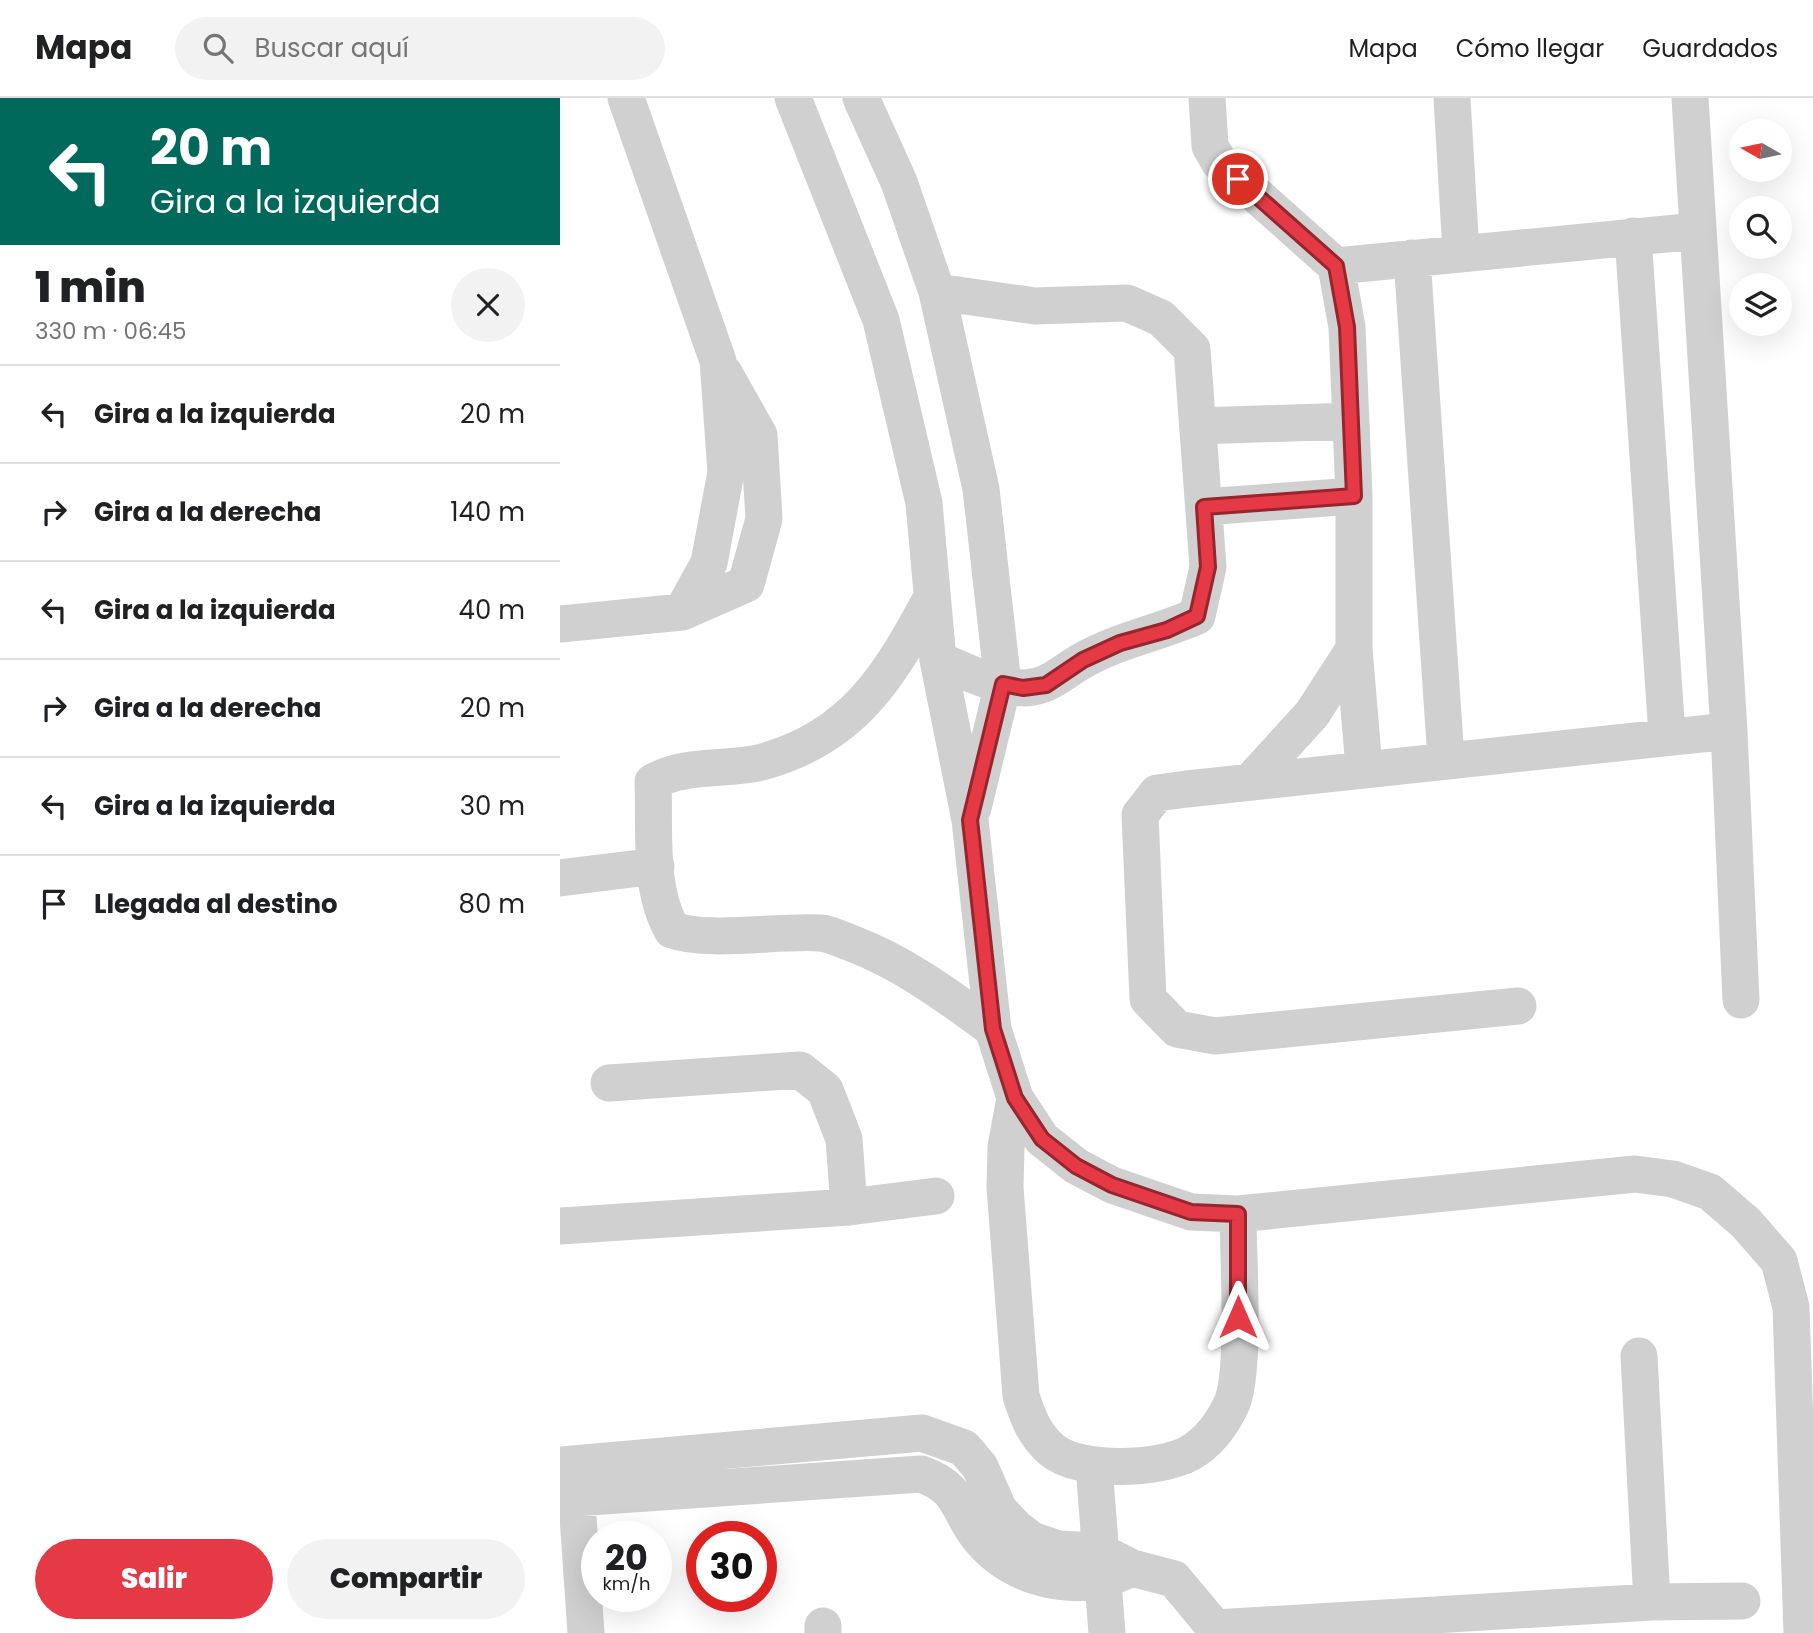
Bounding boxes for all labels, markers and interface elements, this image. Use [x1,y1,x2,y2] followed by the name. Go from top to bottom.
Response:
[175,17,665,80] search box
[35,24,133,71] text: Mapa
[199,29,237,67] icon: search
[255,30,409,66] text: Buscar aquí
[1348,32,1418,65] text: Mapa
[1456,32,1604,65] text: Cómo llegar
[1642,32,1778,65] text: Guardados
[150,114,272,182] text: 20 m
[1729,119,1792,182] north arrow
[1729,119,1792,336] map controls
[35,126,126,217] icon: left
[1208,149,1268,209] pin
[1219,160,1257,198] icon: arrive
[150,179,441,224] text: Gira a la izquierda
[1729,196,1792,259] button: search
[35,258,146,317] text: 1 min
[451,268,525,342] button: close
[1729,273,1792,336] button: layers
[35,315,186,347] text: 330 m · 06:45
[35,395,73,433] icon: left
[94,396,336,432] text: Gira a la izquierda
[460,396,525,432] text: 20 m
[35,493,73,531] icon: right
[94,494,322,530] text: Gira a la derecha
[450,494,525,530] text: 140 m
[35,591,73,629] icon: left
[94,592,336,628] text: Gira a la izquierda
[459,592,525,628] text: 40 m
[35,689,73,727] icon: right
[94,690,322,726] text: Gira a la derecha
[460,690,525,726] text: 20 m
[35,787,73,825] icon: left
[94,788,336,824] text: Gira a la izquierda
[460,788,525,824] text: 30 m
[35,885,73,923] icon: arrive
[94,886,338,922] text: Llegada al destino
[459,886,525,922] text: 80 m
[1201,1280,1275,1354] position arrow
[686,1521,777,1612] speed limit sign: 30
[605,1533,648,1582] text: 20
[35,1539,273,1619] button: Salir
[287,1539,525,1619] button: Compartir
[603,1571,650,1596] text: km/h

